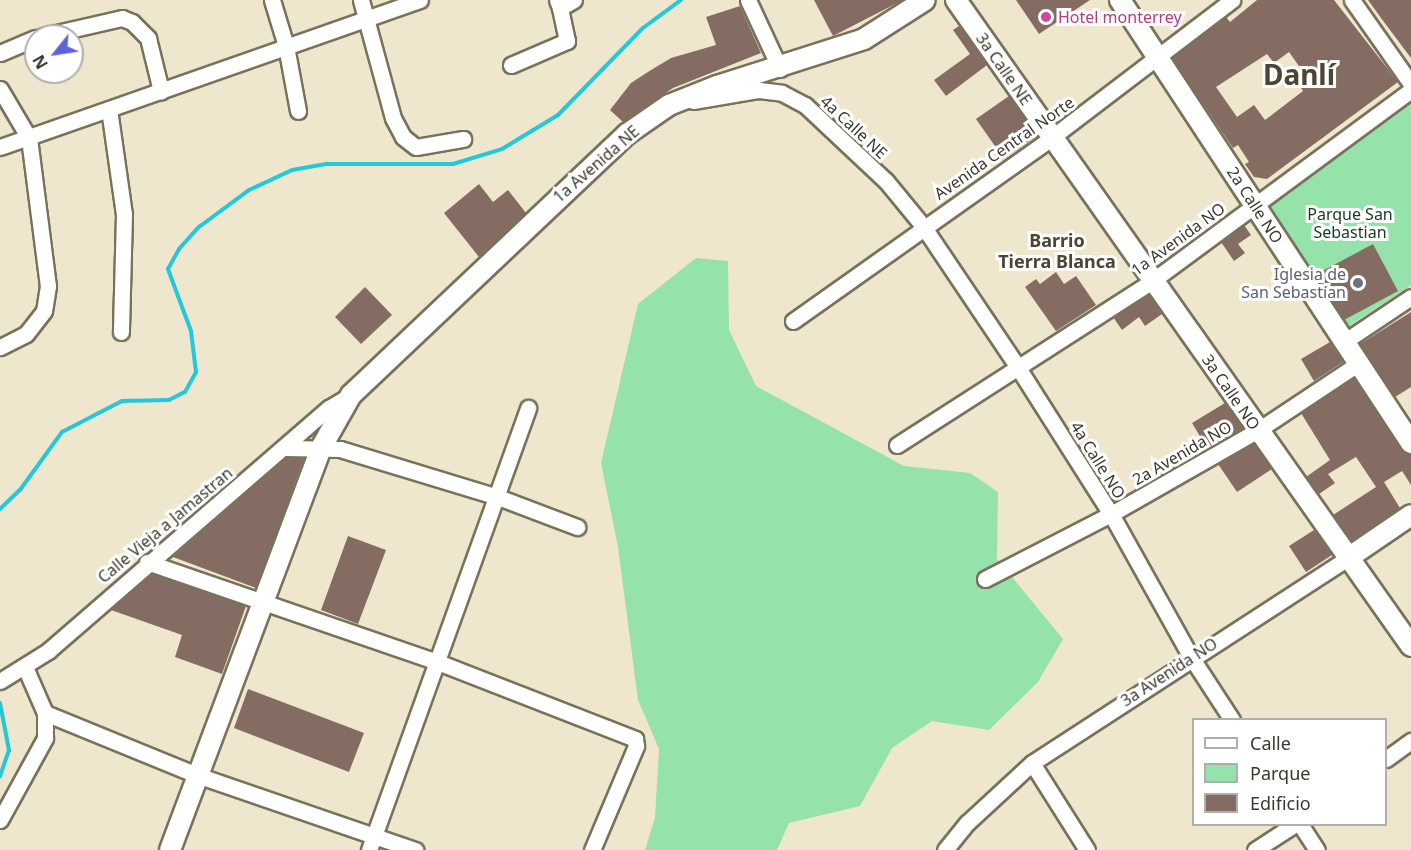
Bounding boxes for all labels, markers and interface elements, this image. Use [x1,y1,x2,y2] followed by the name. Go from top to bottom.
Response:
[1058,7,1182,27] place label: Hotel monterrey
[1039,10,1053,24] marker: Hotel monterrey
[24,24,84,84] north arrow
[972,29,1036,109] street label: 3a Calle NE
[27,51,53,73] text: N
[1263,57,1335,91] district label: Danlí
[817,91,891,163] street label: 4a Calle NE
[931,93,1077,203] street label: Avenida Central Norte
[549,121,643,207] street label: 1a Avenida NE
[1223,163,1287,247] street label: 2a Calle NO
[1127,199,1229,279] street label: 1a Avenida NO
[1307,204,1393,242] park label: Parque San Sebastian
[998,230,1116,272] district label: Barrio Tierra Blanca
[1241,264,1346,302] place label: Iglesia de San Sebastían
[1351,276,1365,290] marker: Iglesia de San Sebastían
[1198,351,1264,433] street label: 3a Calle NO
[1129,417,1235,489] street label: 2a Avenida NO
[1067,418,1129,502] street label: 4a Calle NO
[94,463,236,587] street label: Calle Vieja a Jamastran
[1117,634,1221,710] street label: 3a Avenida NO
[1192,718,1387,826] legend
[1250,731,1291,755] text: Calle
[1250,761,1310,785] text: Parque
[1250,791,1311,815] text: Edificio

